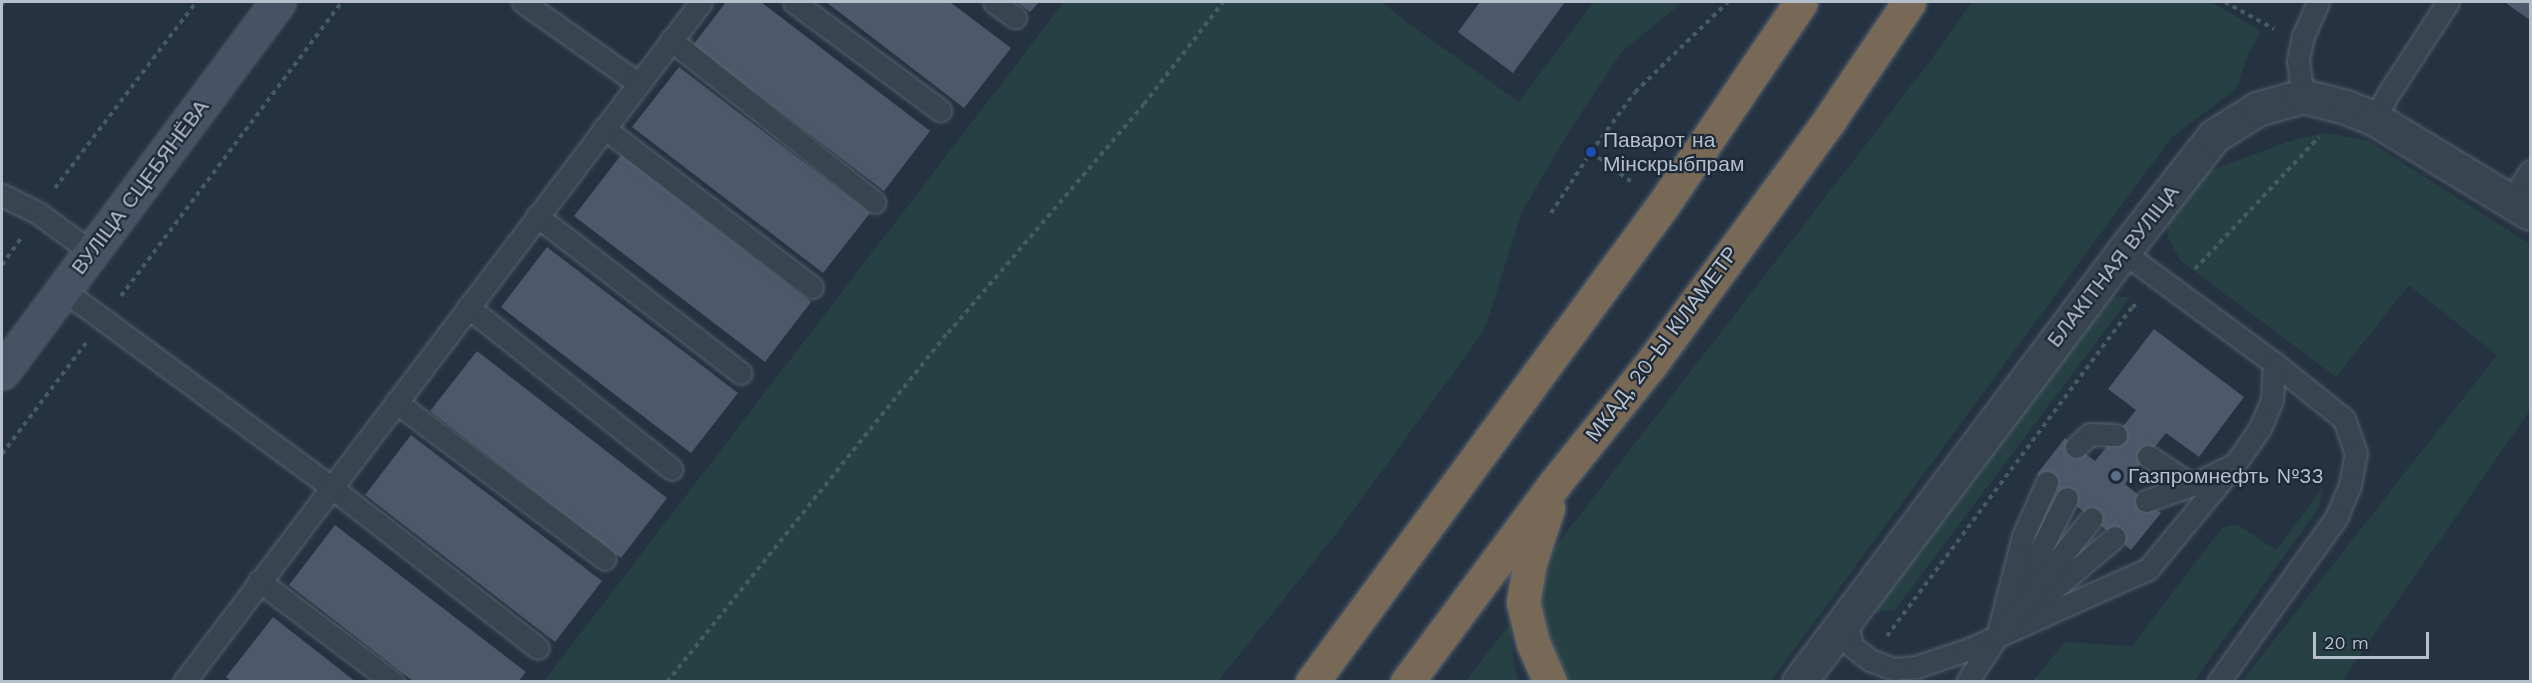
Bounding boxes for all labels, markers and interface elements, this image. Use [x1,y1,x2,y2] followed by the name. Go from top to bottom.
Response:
[66,95,214,279] street label: ВУЛІЦА СЦЕБЯНЁВА
[1603,127,1744,177] place label: Паварот на Мінскрыбпрам
[1584,145,1598,159] marker: Паварот на Мінскрыбпрам
[2042,180,2184,352] street label: БЛАКІТНАЯ ВУЛІЦА
[1581,242,1743,446] street label: МКАД, 20-Ы КІЛАМЕТР
[2128,463,2324,489] place label: Газпромнефть №33
[2109,469,2123,483] marker: Газпромнефть №33
[2316,620,2432,658] scale bar
[2324,632,2369,653] text: 20 m

